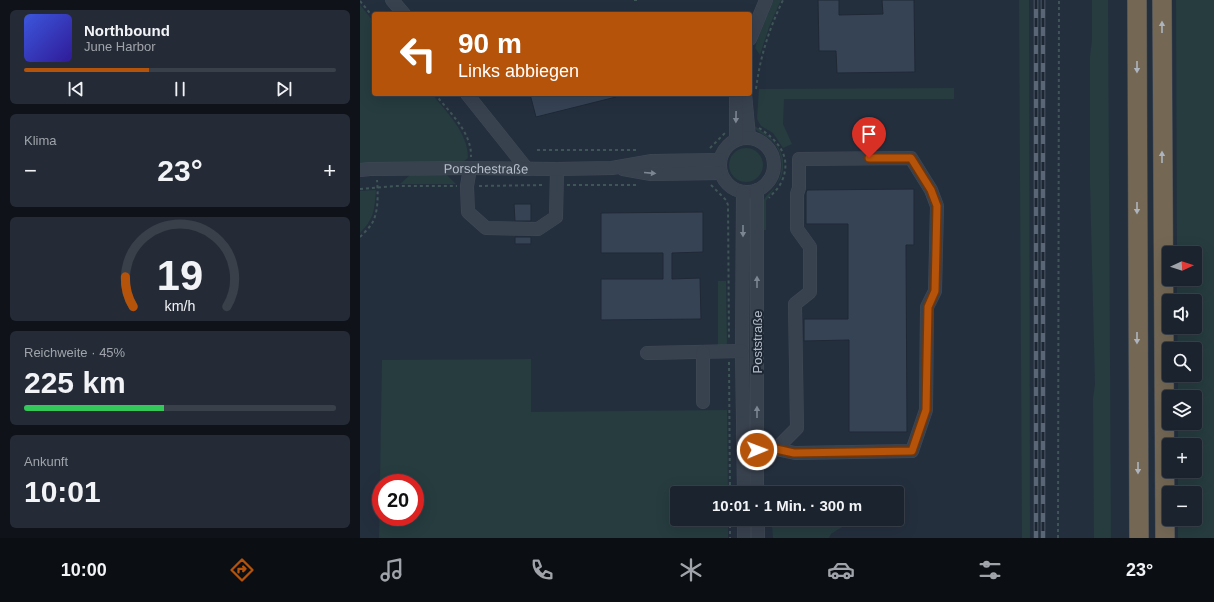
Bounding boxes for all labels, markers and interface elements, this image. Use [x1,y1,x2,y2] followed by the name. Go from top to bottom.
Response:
[1159,20,1165,33] one-way arrow
[84,22,170,39] text: Northbound
[392,28,444,80] icon: left
[458,28,522,59] text: 90 m
[84,39,156,54] text: June Harbor
[458,61,579,81] text: Links abbiegen
[1134,61,1140,74] one-way arrow
[65,78,87,100] icon: previous
[169,78,191,100] icon: pause
[273,78,295,100] icon: next
[733,111,739,124] one-way arrow
[852,117,886,158] pin
[858,123,880,145] icon: arrive
[24,133,57,148] text: Klima
[1159,150,1165,163] one-way arrow
[157,154,203,187] text: 23°
[24,158,37,183] text: −
[323,158,336,183] text: +
[444,160,528,176] street label: Porschestraße
[644,169,656,176] one-way arrow
[1134,202,1140,215] one-way arrow
[740,225,746,238] one-way arrow
[1162,246,1202,286] north arrow
[1162,246,1202,526] map controls
[157,252,203,299] text: 19
[754,275,760,288] one-way arrow
[1162,294,1202,334] button: sound
[165,298,196,314] text: km/h
[750,311,765,373] street label: Poststraße
[1134,332,1140,345] one-way arrow
[1162,342,1202,382] button: search
[24,345,125,360] text: Reichweite · 45%
[24,366,126,399] text: 225 km
[1162,390,1202,430] button: layers
[754,405,760,418] one-way arrow
[736,429,778,471] position arrow
[1162,438,1202,478] button: +
[24,454,68,469] text: Ankunft
[1135,462,1141,475] one-way arrow
[372,474,424,526] speed limit sign: 20
[24,475,101,508] text: 10:01
[1162,486,1202,526] button: −
[712,497,862,514] text: 10:01 · 1 Min. · 300 m
[228,556,256,584] icon: directions
[378,556,406,584] icon: music
[528,556,556,584] icon: phone
[677,556,705,584] icon: climate
[827,556,855,584] icon: car
[976,556,1004,584] icon: filters
[61,560,107,580] text: 10:00
[1126,560,1153,580] text: 23°

